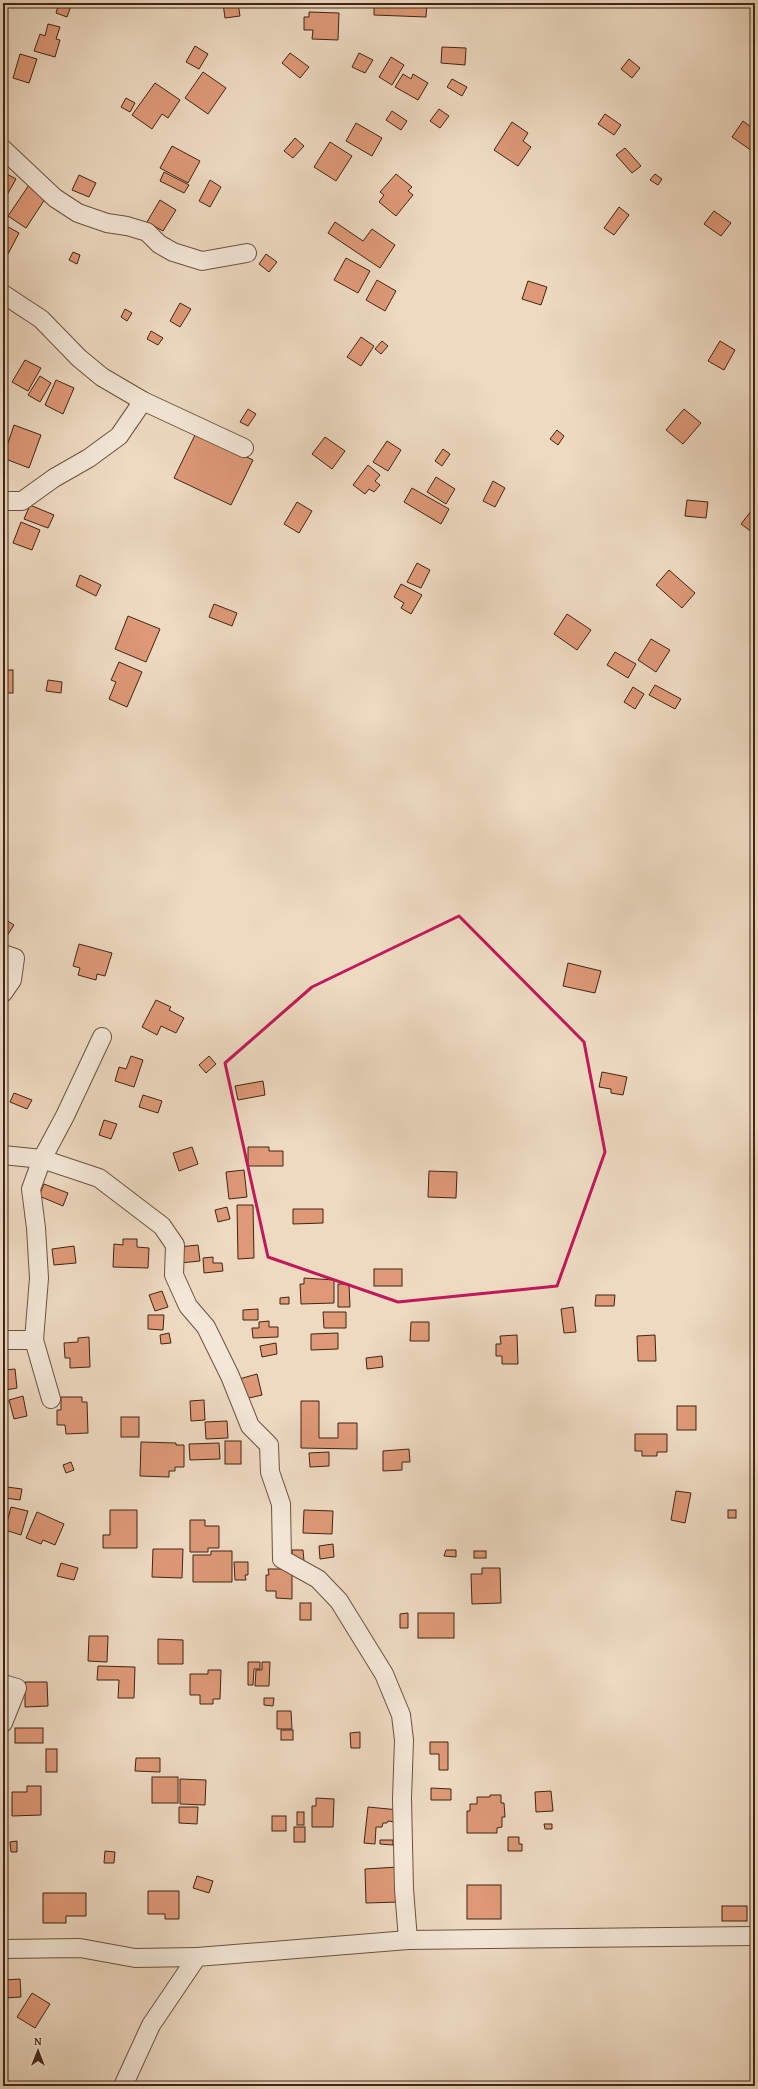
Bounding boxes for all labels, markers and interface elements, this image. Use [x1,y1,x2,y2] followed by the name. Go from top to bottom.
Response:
[18,2031,58,2071] north arrow
[34,2033,42,2049] text: N

